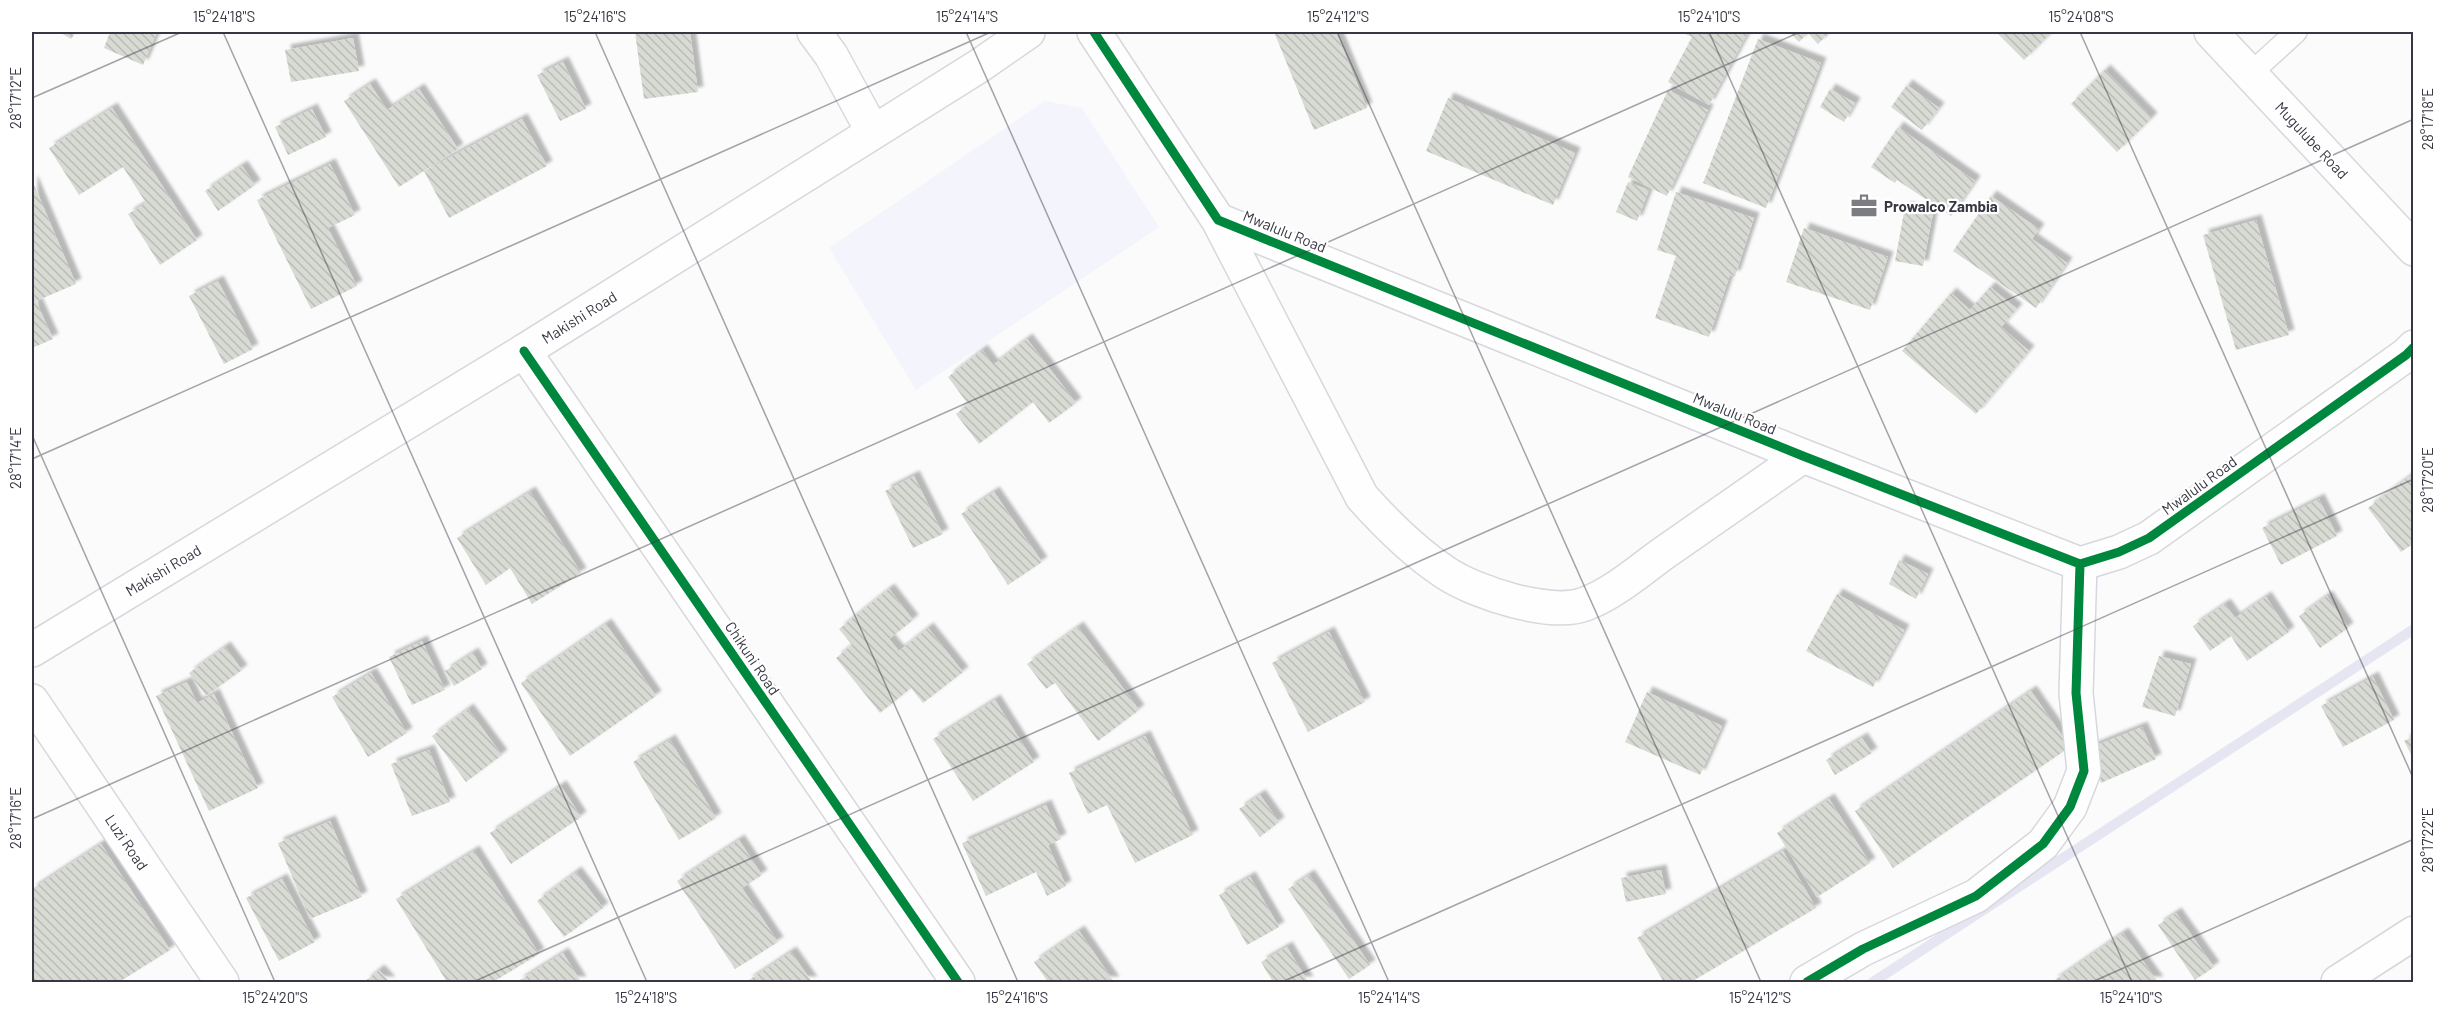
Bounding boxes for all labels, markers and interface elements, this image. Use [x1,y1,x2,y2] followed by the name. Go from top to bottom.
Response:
[193,7,255,25] text: 15°24'18"S
[564,7,626,25] text: 15°24'16"S
[936,7,998,25] text: 15°24'14"S
[1307,7,1369,25] text: 15°24'12"S
[1677,7,1741,25] text: 15°24'10"S
[2048,7,2114,25] text: 15°24'08"S
[6,67,24,129] text: 28°17'12"E
[2418,88,2436,150] text: 28°17'18"E
[2272,98,2352,182] street label: Mugulube Road
[1849,191,1879,221] office icon: Prowalco Zambia
[1884,197,1998,215] place label: Prowalco Zambia
[1241,206,1329,256] street label: Mwalulu Road
[538,287,620,347] street label: Makishi Road
[1691,388,1779,438] street label: Mwalulu Road
[6,427,24,489] text: 28°17'14"E
[2418,447,2436,513] text: 28°17'20"E
[2158,452,2240,518] street label: Mwalulu Road
[122,540,204,600] street label: Makishi Road
[722,618,784,698] street label: Chikuni Road
[6,787,24,849] text: 28°17'16"E
[2418,808,2436,873] text: 28°17'22"E
[102,811,152,873] street label: Luzi Road
[242,988,308,1006] text: 15°24'20"S
[615,988,677,1006] text: 15°24'18"S
[986,988,1048,1006] text: 15°24'16"S
[1358,988,1420,1006] text: 15°24'14"S
[1729,988,1791,1006] text: 15°24'12"S
[2099,988,2163,1006] text: 15°24'10"S

